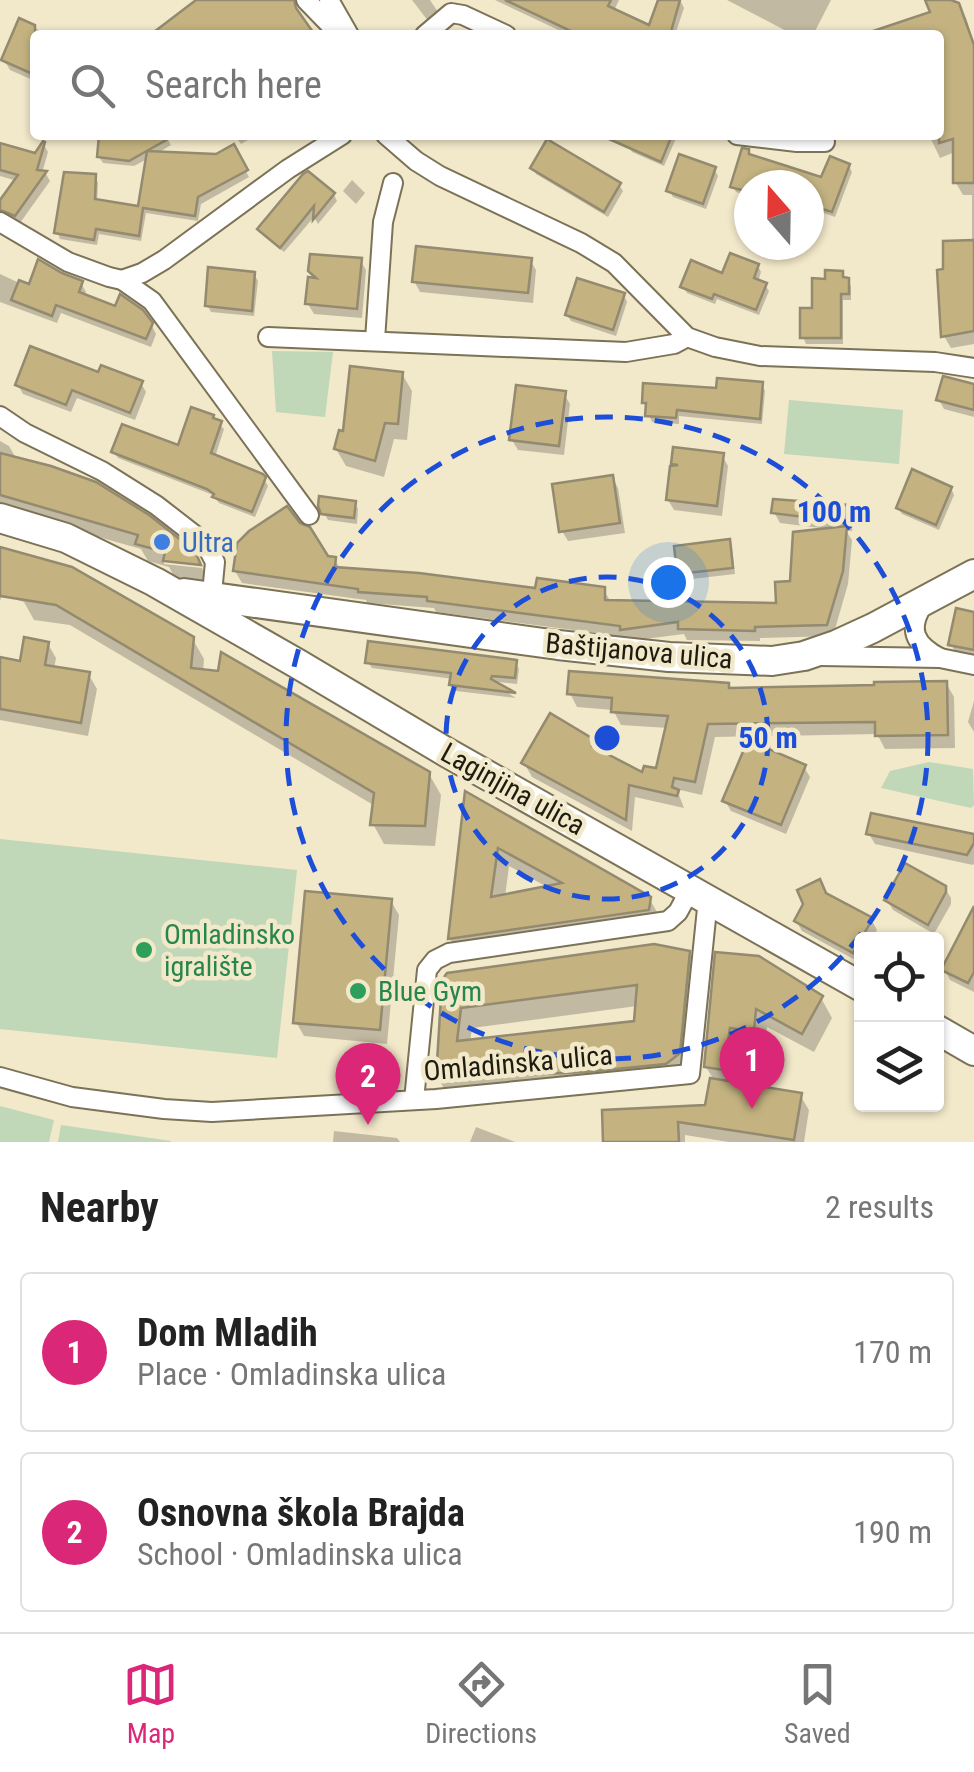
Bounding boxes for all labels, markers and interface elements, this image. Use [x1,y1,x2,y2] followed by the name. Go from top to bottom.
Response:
[30,30,944,140] search box
[65,58,120,113] icon: search
[145,63,322,107] text: Search here
[734,170,824,260] north arrow
[797,494,871,529] text: 100 m
[182,526,234,559] place label: Ultra
[151,531,173,553] marker: Ultra
[643,557,694,608] your location
[544,626,734,676] street label: Baštijanova ulica
[589,720,625,756] centre of rings
[738,720,798,755] text: 50 m
[435,736,591,842] street label: Laginjina ulica
[164,918,295,983] place label: Omladinsko igralište
[854,932,944,1112] map controls
[854,932,944,1022] button: locate
[133,939,155,961] marker: Omladinsko igralište
[378,975,482,1008] place label: Blue Gym
[347,980,369,1002] marker: Blue Gym
[854,1022,944,1112] button: layers
[720,1026,784,1109] pin: 1
[422,1038,614,1088] street label: Omladinska ulica
[336,1042,400,1125] pin: 2
[40,1183,159,1232] text: Nearby
[825,1188,934,1226] text: 2 results
[137,1311,318,1355] text: Dom Mladih
[66,1333,83,1371] text: 1
[853,1333,932,1371] text: 170 m
[137,1355,446,1393] text: Place · Omladinska ulica
[137,1491,465,1535] text: Osnovna škola Brajda
[66,1513,83,1551] text: 2
[853,1513,932,1551] text: 190 m
[137,1535,462,1573] text: School · Omladinska ulica
[123,1657,178,1750] tab: Map
[425,1657,537,1750] tab: Directions
[784,1657,851,1750] tab: Saved

